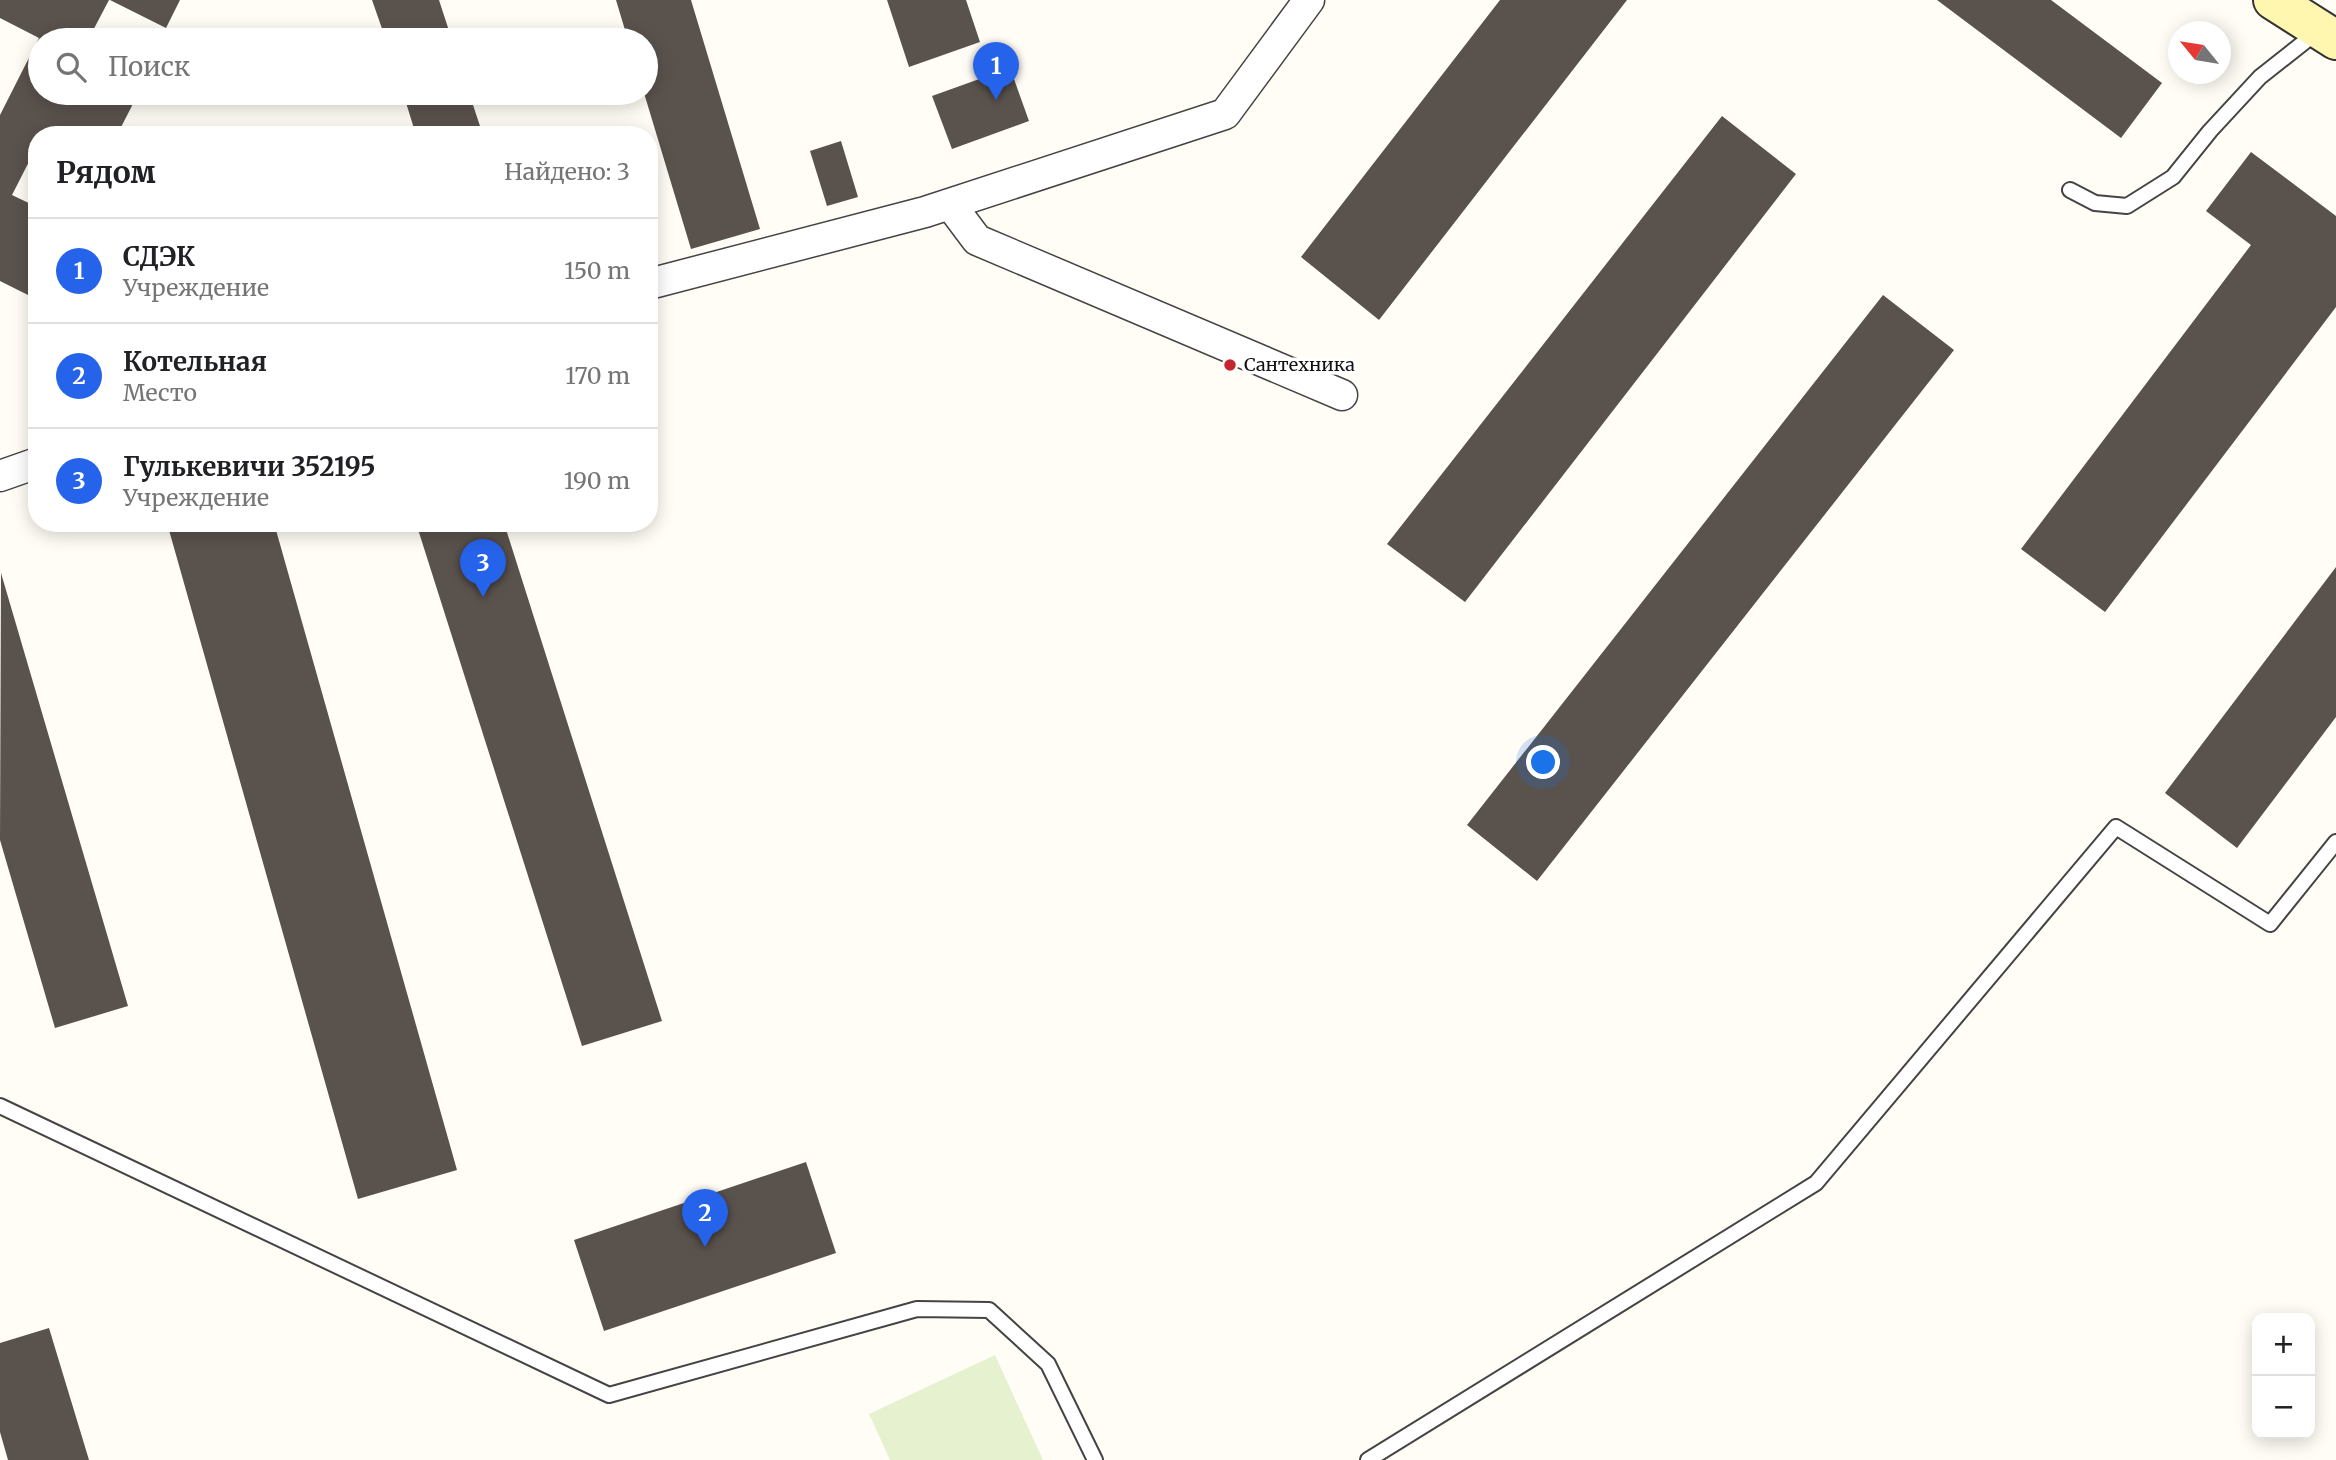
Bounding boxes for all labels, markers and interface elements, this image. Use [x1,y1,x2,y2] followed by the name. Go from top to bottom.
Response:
[2168,21,2231,84] north arrow
[28,28,658,105] search box
[973,42,1019,100] pin: 1
[52,48,90,86] icon: search
[108,50,190,83] text: Поиск
[56,153,156,191] text: Рядом
[504,157,630,186] text: Найдено: 3
[123,240,195,273] text: СДЭК
[74,256,84,285] text: 1
[564,256,630,285] text: 150 m
[123,273,269,302] text: Учреждение
[123,345,267,378] text: Котельная
[1244,353,1355,376] place label: Сантехника
[1222,357,1238,373] marker: Сантехника
[72,361,86,390] text: 2
[565,361,630,390] text: 170 m
[123,378,197,407] text: Место
[123,450,376,483] text: Гулькевичи 352195
[72,466,86,495] text: 3
[564,466,630,495] text: 190 m
[123,483,269,512] text: Учреждение
[460,539,506,597] pin: 3
[1526,745,1560,779] your location
[682,1189,728,1247] pin: 2
[2252,1313,2315,1439] map controls
[2252,1313,2315,1376] button: +
[2252,1376,2315,1439] button: −

